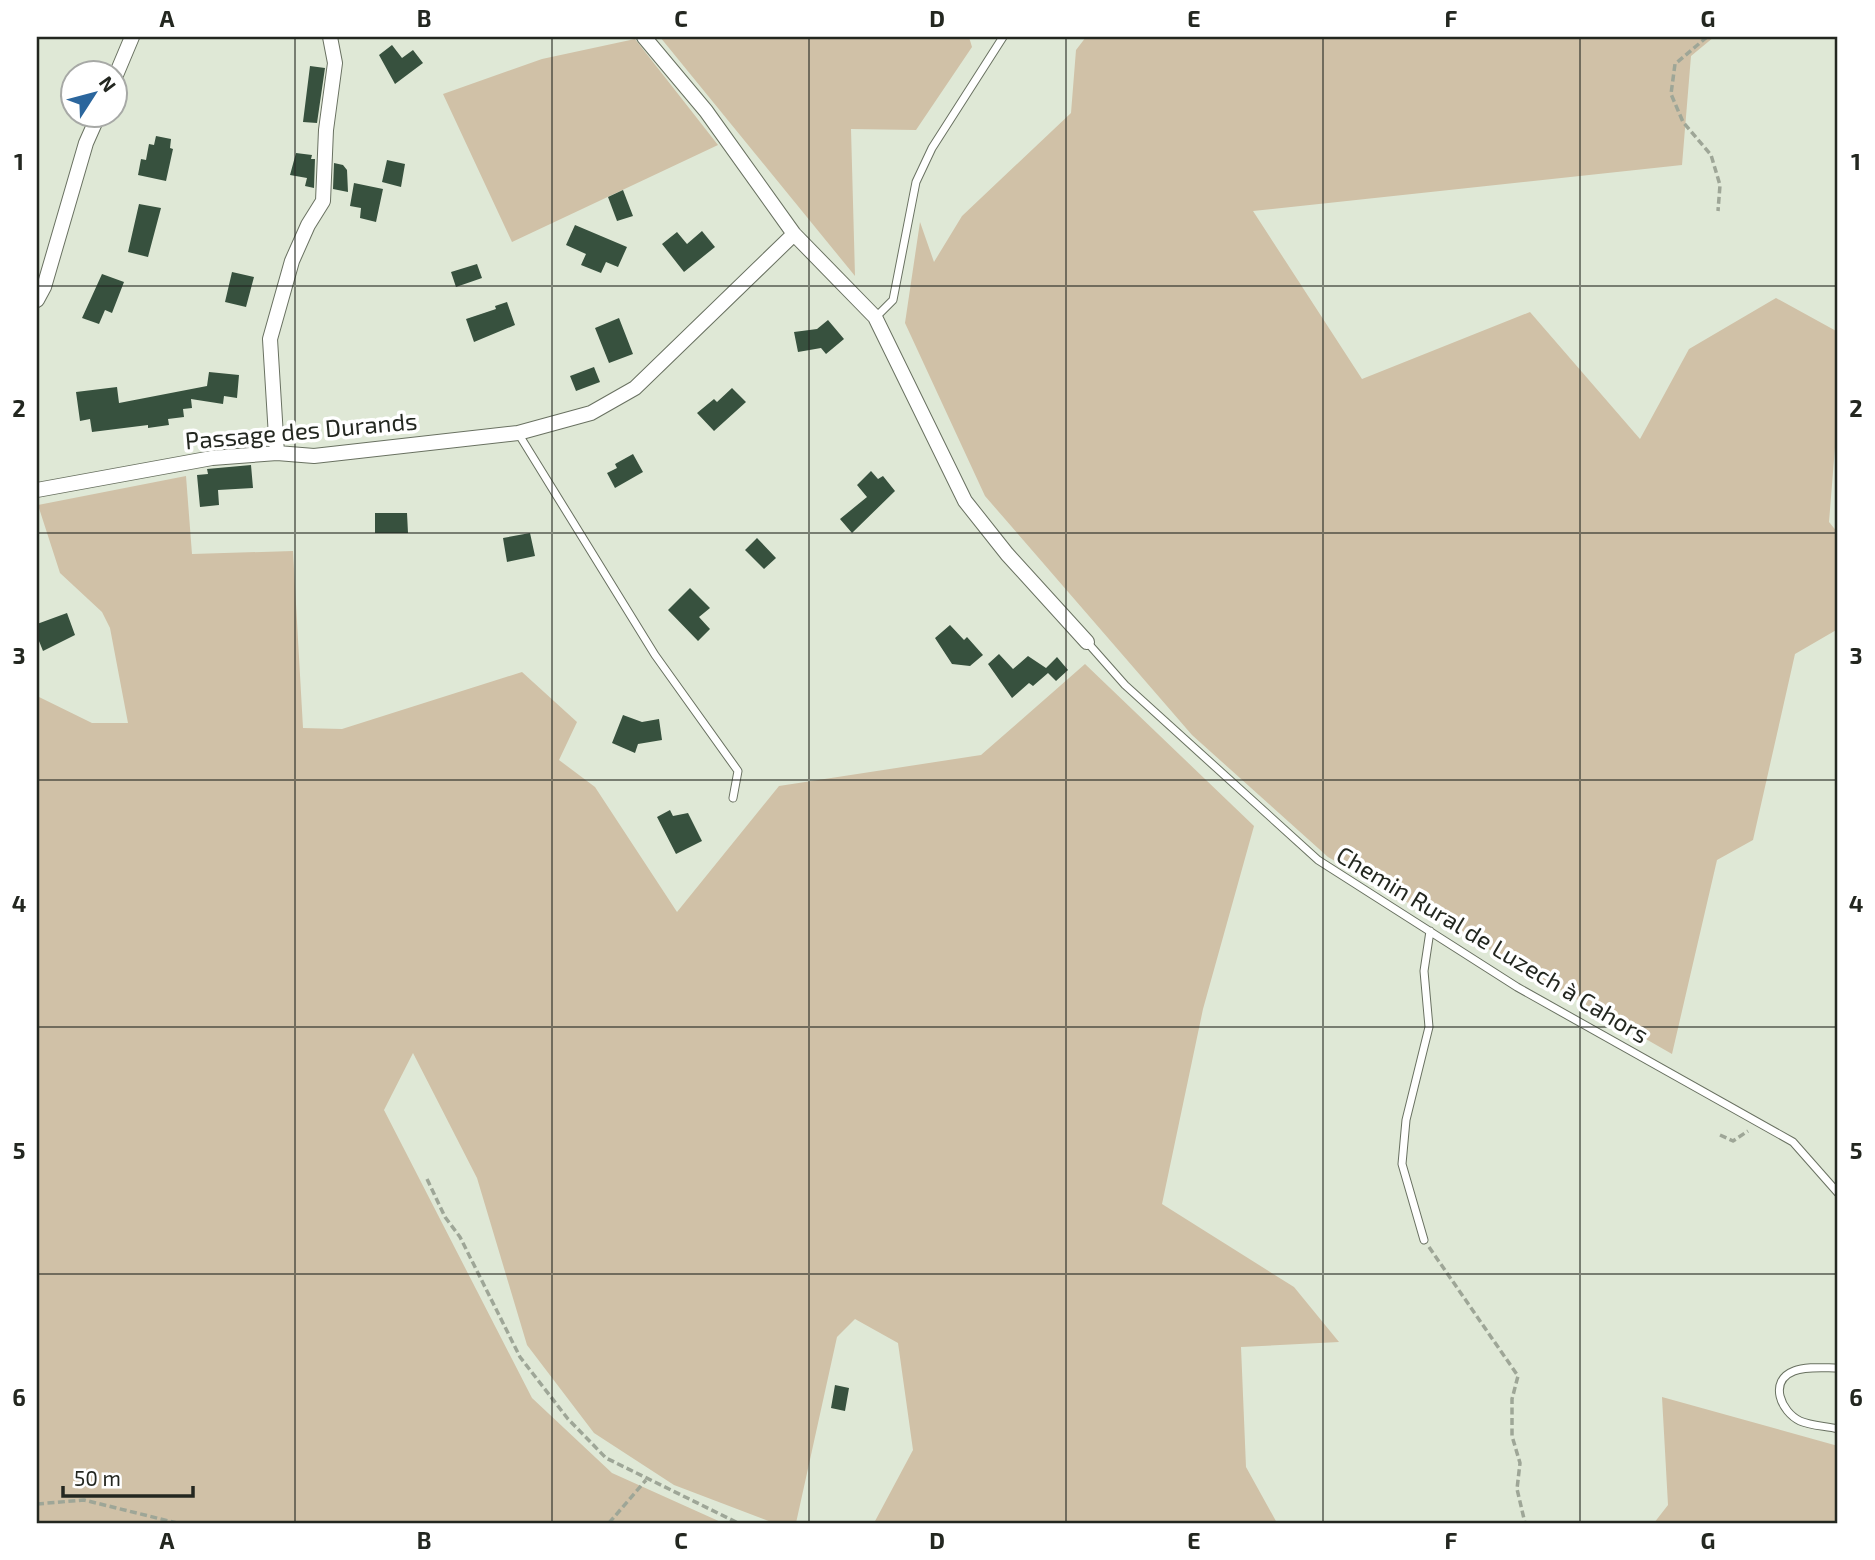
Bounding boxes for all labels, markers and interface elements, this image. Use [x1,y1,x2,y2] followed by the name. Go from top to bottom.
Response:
[159,4,175,32] text: A
[417,4,431,32] text: B
[674,4,688,32] text: C
[929,4,945,32] text: D
[1187,4,1201,32] text: E
[1445,4,1458,32] text: F
[1701,4,1715,32] text: G
[60,60,130,130] north arrow
[95,71,121,96] text: N
[14,147,24,175] text: 1
[1851,147,1861,175] text: 1
[12,394,26,422] text: 2
[1849,394,1863,422] text: 2
[184,405,418,455] street label: Passage des Durands
[12,641,26,669] text: 3
[1849,641,1863,669] text: 3
[1332,839,1654,1049] street label: Chemin Rural de Luzech à Cahors
[12,889,26,917] text: 4
[1849,889,1863,917] text: 4
[13,1136,25,1164] text: 5
[1850,1136,1862,1164] text: 5
[12,1383,26,1411] text: 6
[1849,1383,1863,1411] text: 6
[63,1455,192,1499] scale bar
[74,1465,121,1490] text: 50 m
[159,1526,175,1554] text: A
[417,1526,431,1554] text: B
[674,1526,688,1554] text: C
[929,1526,945,1554] text: D
[1187,1526,1201,1554] text: E
[1445,1526,1458,1554] text: F
[1701,1526,1715,1554] text: G

